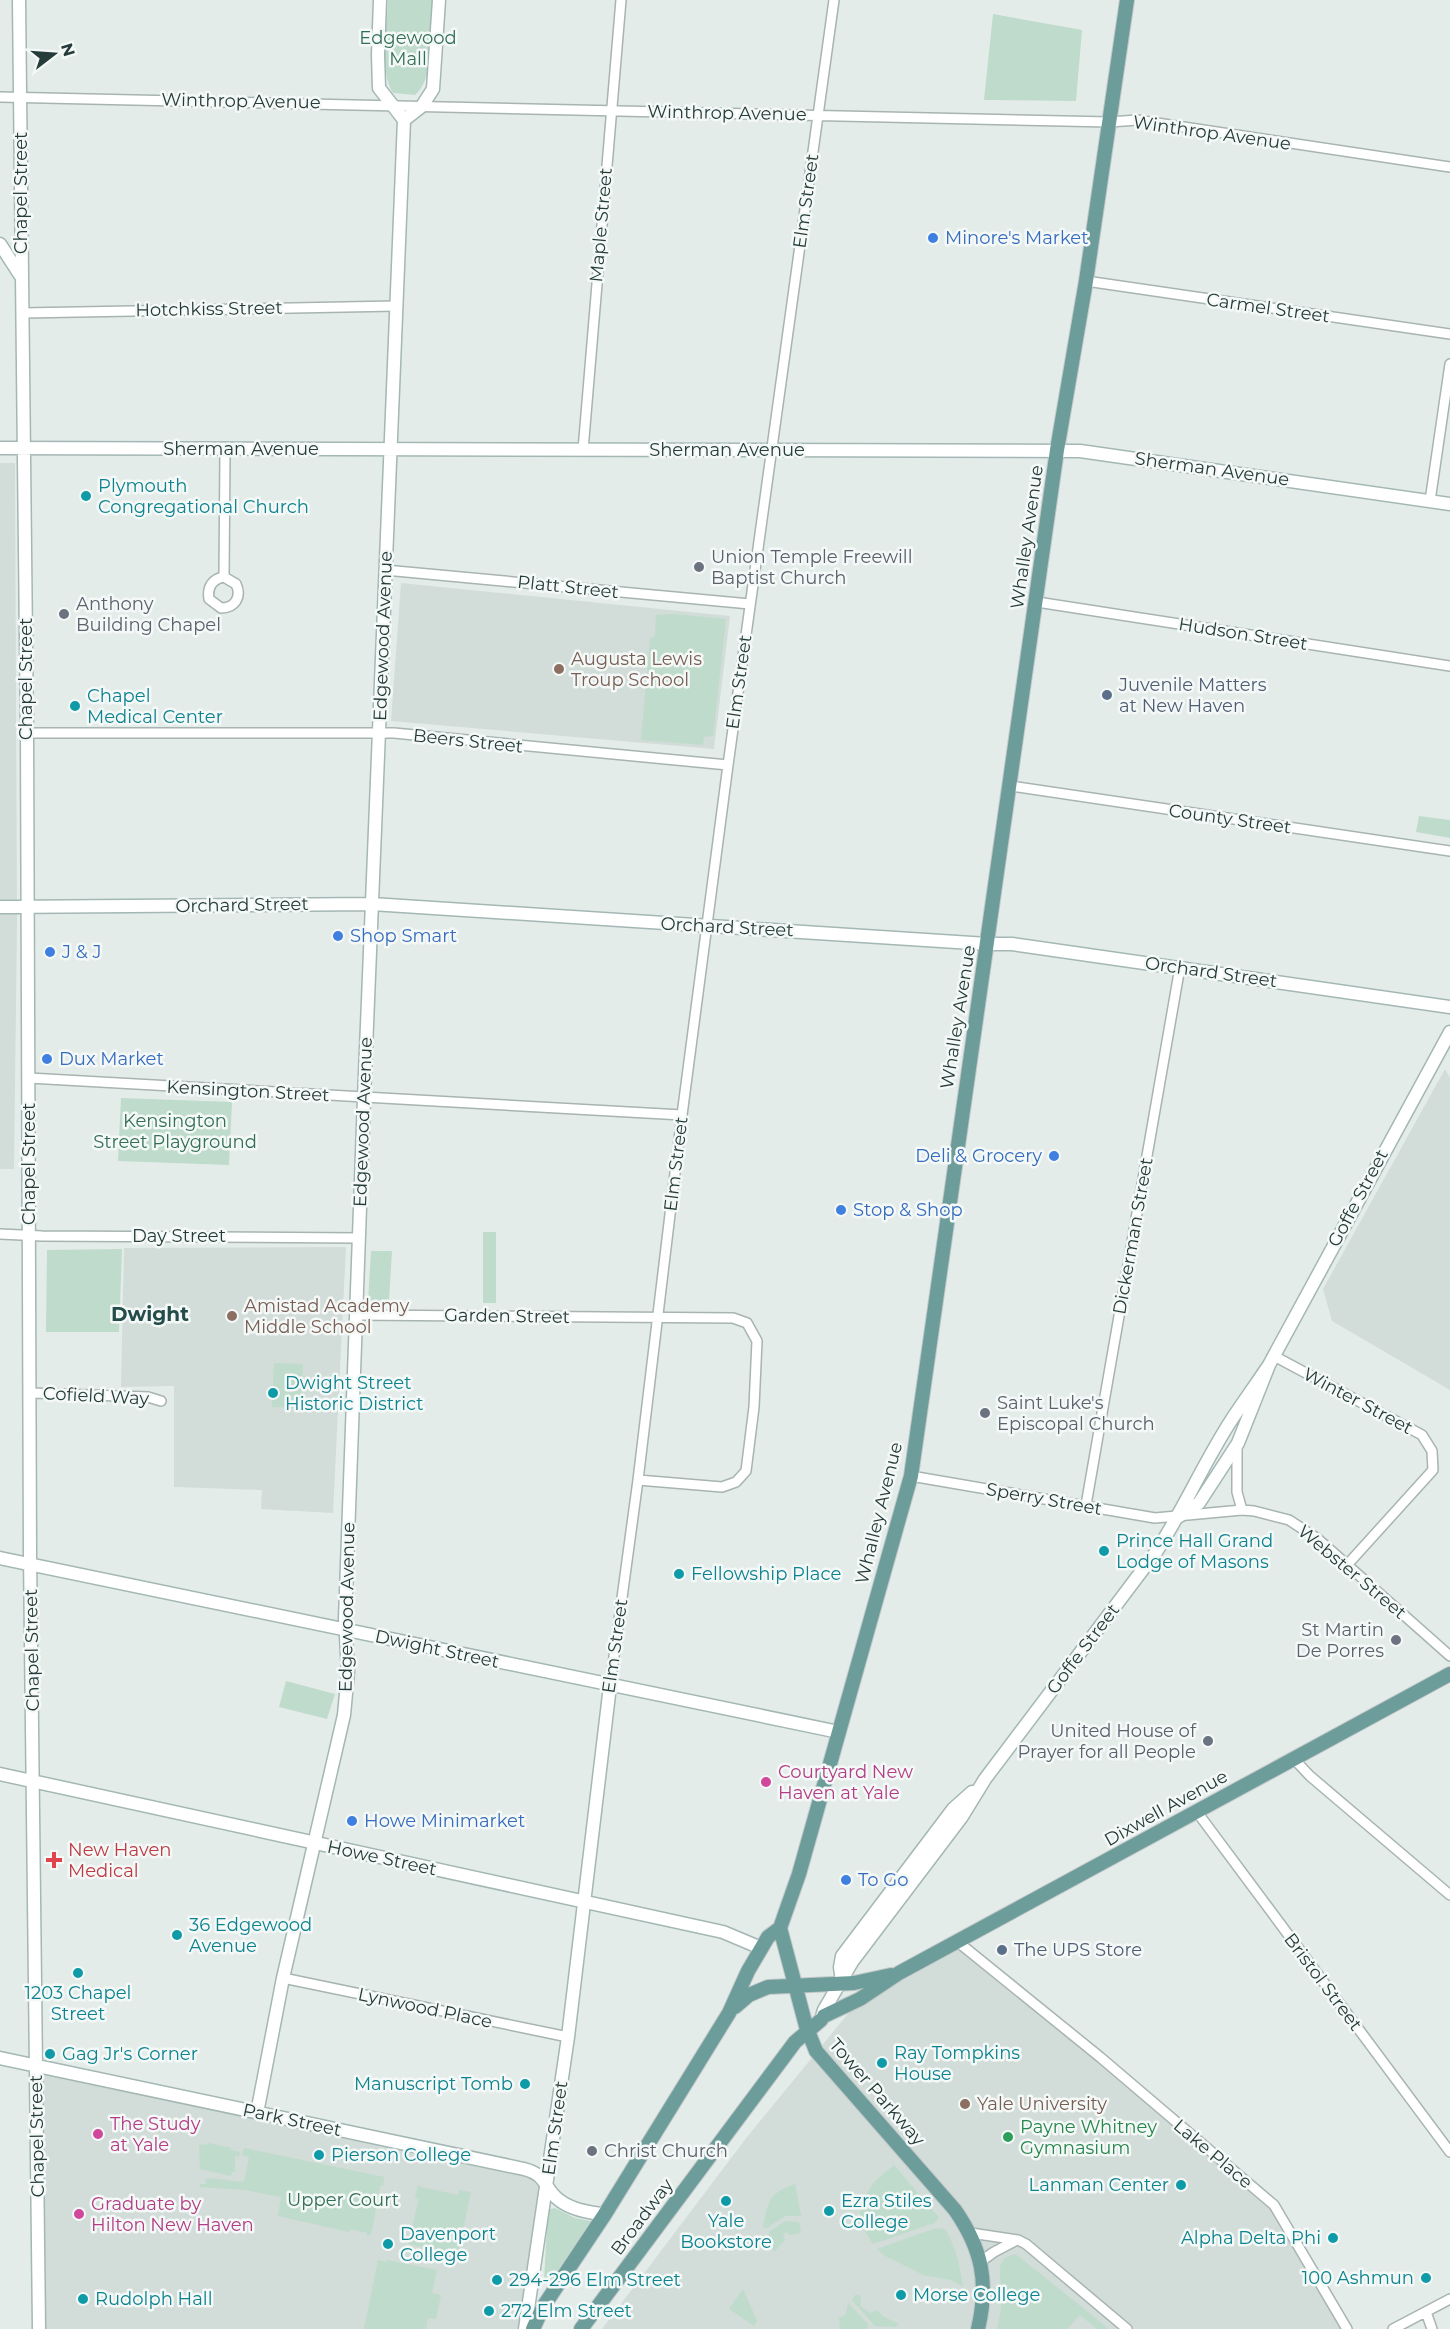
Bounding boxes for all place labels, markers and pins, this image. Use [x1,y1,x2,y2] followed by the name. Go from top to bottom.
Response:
[945,227,1089,249] place label: Minore's Market
[926,231,940,245] marker: Minore's Market
[98,475,309,518] place label: Plymouth Congregational Church
[79,489,93,503] marker: Plymouth Congregational Church
[711,546,913,589] place label: Union Temple Freewill Baptist Church
[692,560,706,574] marker: Union Temple Freewill Baptist Church
[76,593,221,636] place label: Anthony Building Chapel
[57,607,71,621] marker: Anthony Building Chapel
[571,648,702,691] place label: Augusta Lewis Troup School
[552,662,566,676] marker: Augusta Lewis Troup School
[1118,674,1267,717] place label: Juvenile Matters at New Haven
[87,685,223,728] place label: Chapel Medical Center
[1100,688,1114,702] marker: Juvenile Matters at New Haven
[68,699,82,713] marker: Chapel Medical Center
[350,925,457,947] place label: Shop Smart
[331,929,345,943] marker: Shop Smart
[61,941,102,963] place label: J & J
[43,945,57,959] marker: J & J
[59,1048,164,1070] place label: Dux Market
[40,1052,54,1066] marker: Dux Market
[915,1145,1042,1167] place label: Deli & Grocery
[1047,1149,1061,1163] marker: Deli & Grocery
[853,1199,963,1221] place label: Stop & Shop
[834,1203,848,1217] marker: Stop & Shop
[244,1295,410,1338] place label: Amistad Academy Middle School
[225,1309,239,1323] marker: Amistad Academy Middle School
[285,1372,424,1415] place label: Dwight Street Historic District
[266,1386,280,1400] marker: Dwight Street Historic District
[997,1392,1155,1435] place label: Saint Luke's Episcopal Church
[978,1406,992,1420] marker: Saint Luke's Episcopal Church
[1116,1530,1273,1573] place label: Prince Hall Grand Lodge of Masons
[1097,1544,1111,1558] marker: Prince Hall Grand Lodge of Masons
[691,1563,841,1585] place label: Fellowship Place
[672,1567,686,1581] marker: Fellowship Place
[1296,1619,1384,1662] place label: St Martin De Porres
[1389,1633,1403,1647] marker: St Martin De Porres
[1017,1720,1197,1763] place label: United House of Prayer for all People
[1201,1734,1215,1748] marker: United House of Prayer for all People
[778,1761,913,1804] place label: Courtyard New Haven at Yale
[759,1775,773,1789] marker: Courtyard New Haven at Yale
[364,1810,525,1832] place label: Howe Minimarket
[345,1814,359,1828] marker: Howe Minimarket
[68,1839,171,1882] place label: New Haven Medical
[45,1851,63,1869] marker: New Haven Medical
[858,1869,909,1891] place label: To Go
[839,1873,853,1887] marker: To Go
[189,1914,312,1957] place label: 36 Edgewood Avenue
[170,1928,184,1942] marker: 36 Edgewood Avenue
[1014,1939,1142,1961] place label: The UPS Store
[995,1943,1009,1957] marker: The UPS Store
[71,1966,85,1980] marker: 1203 Chapel Street
[25,1982,131,2025] place label: 1203 Chapel Street
[894,2042,1020,2085] place label: Ray Tompkins House
[62,2043,198,2065] place label: Gag Jr's Corner
[43,2047,57,2061] marker: Gag Jr's Corner
[875,2056,889,2070] marker: Ray Tompkins House
[354,2073,513,2095] place label: Manuscript Tomb
[518,2077,532,2091] marker: Manuscript Tomb
[977,2093,1107,2115] place label: Yale University
[958,2097,972,2111] marker: Yale University
[110,2113,201,2156] place label: The Study at Yale
[1020,2116,1157,2159] place label: Payne Whitney Gymnasium
[91,2127,105,2141] marker: The Study at Yale
[1001,2130,1015,2144] marker: Payne Whitney Gymnasium
[604,2140,728,2162] place label: Christ Church
[331,2144,471,2166] place label: Pierson College
[585,2144,599,2158] marker: Christ Church
[312,2148,326,2162] marker: Pierson College
[1029,2174,1169,2196] place label: Lanman Center
[1174,2178,1188,2192] marker: Lanman Center
[841,2190,932,2233] place label: Ezra Stiles College
[91,2193,254,2236] place label: Graduate by Hilton New Haven
[719,2194,733,2208] marker: Yale Bookstore
[822,2204,836,2218] marker: Ezra Stiles College
[72,2207,86,2221] marker: Graduate by Hilton New Haven
[680,2210,772,2253] place label: Yale Bookstore
[400,2223,496,2266] place label: Davenport College
[1181,2227,1321,2249] place label: Alpha Delta Phi
[1326,2231,1340,2245] marker: Alpha Delta Phi
[381,2237,395,2251] marker: Davenport College
[1302,2267,1414,2289] place label: 100 Ashmun
[509,2269,681,2291] place label: 294-296 Elm Street
[1419,2271,1433,2285] marker: 100 Ashmun
[490,2273,504,2287] marker: 294-296 Elm Street
[913,2284,1041,2306] place label: Morse College
[95,2288,212,2310] place label: Rudolph Hall
[894,2288,908,2302] marker: Morse College
[76,2292,90,2306] marker: Rudolph Hall
[501,2300,632,2322] place label: 272 Elm Street
[482,2304,496,2318] marker: 272 Elm Street

